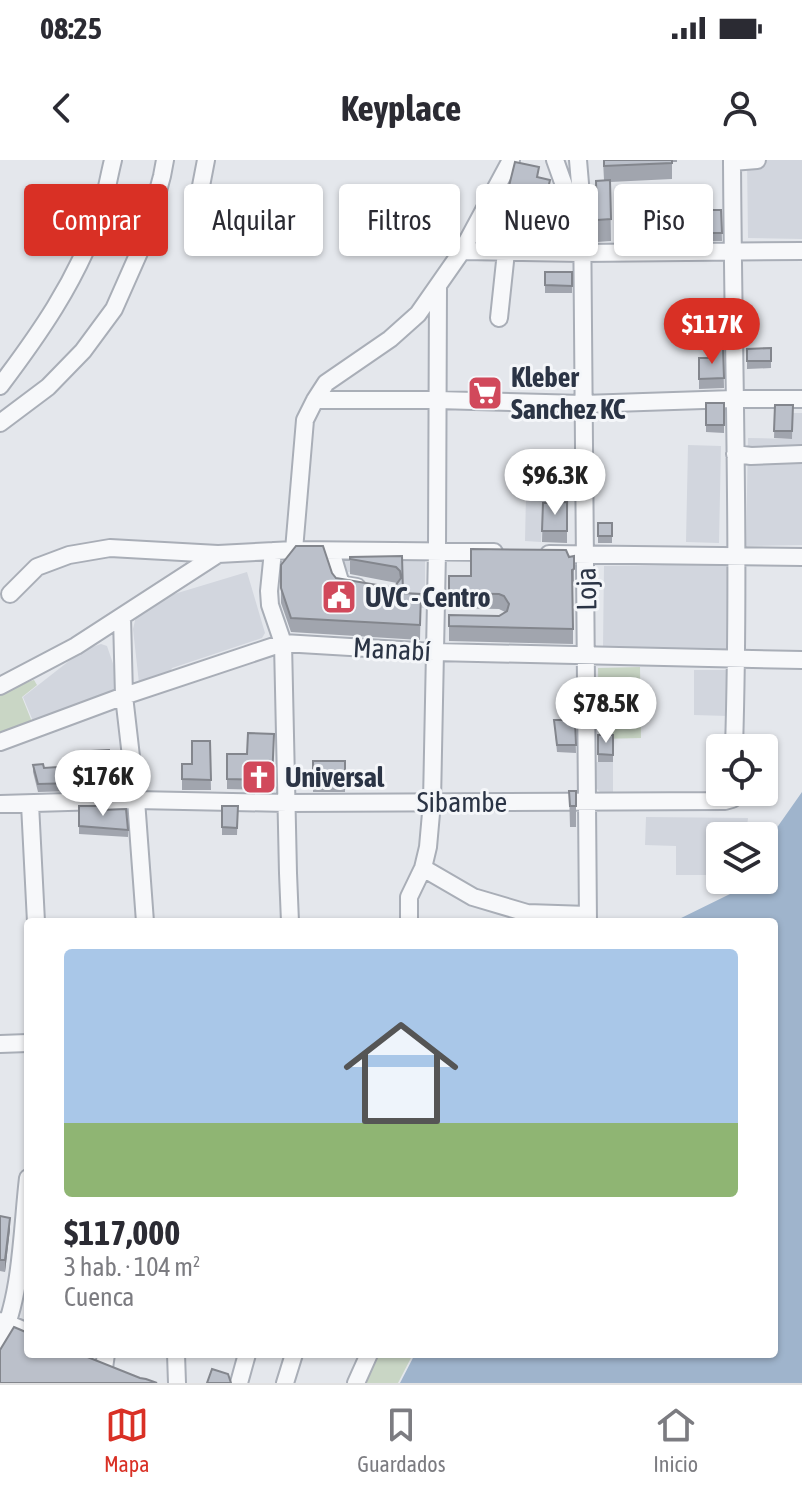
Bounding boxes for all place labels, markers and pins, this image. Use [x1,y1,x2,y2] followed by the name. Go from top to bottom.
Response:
[656,298,768,366] pin: $117K
[511,361,626,425] place label: Kleber Sanchez KC
[466,374,504,412] supermarket icon: Kleber Sanchez KC
[490,449,620,517] pin: $96.3K
[320,578,358,616] public building icon: UVC - Centro
[365,581,491,613] place label: UVC - Centro
[541,677,671,745] pin: $78.5K
[47,750,159,818] pin: $176K
[240,758,278,796] church icon: Universal
[285,761,385,793] place label: Universal

